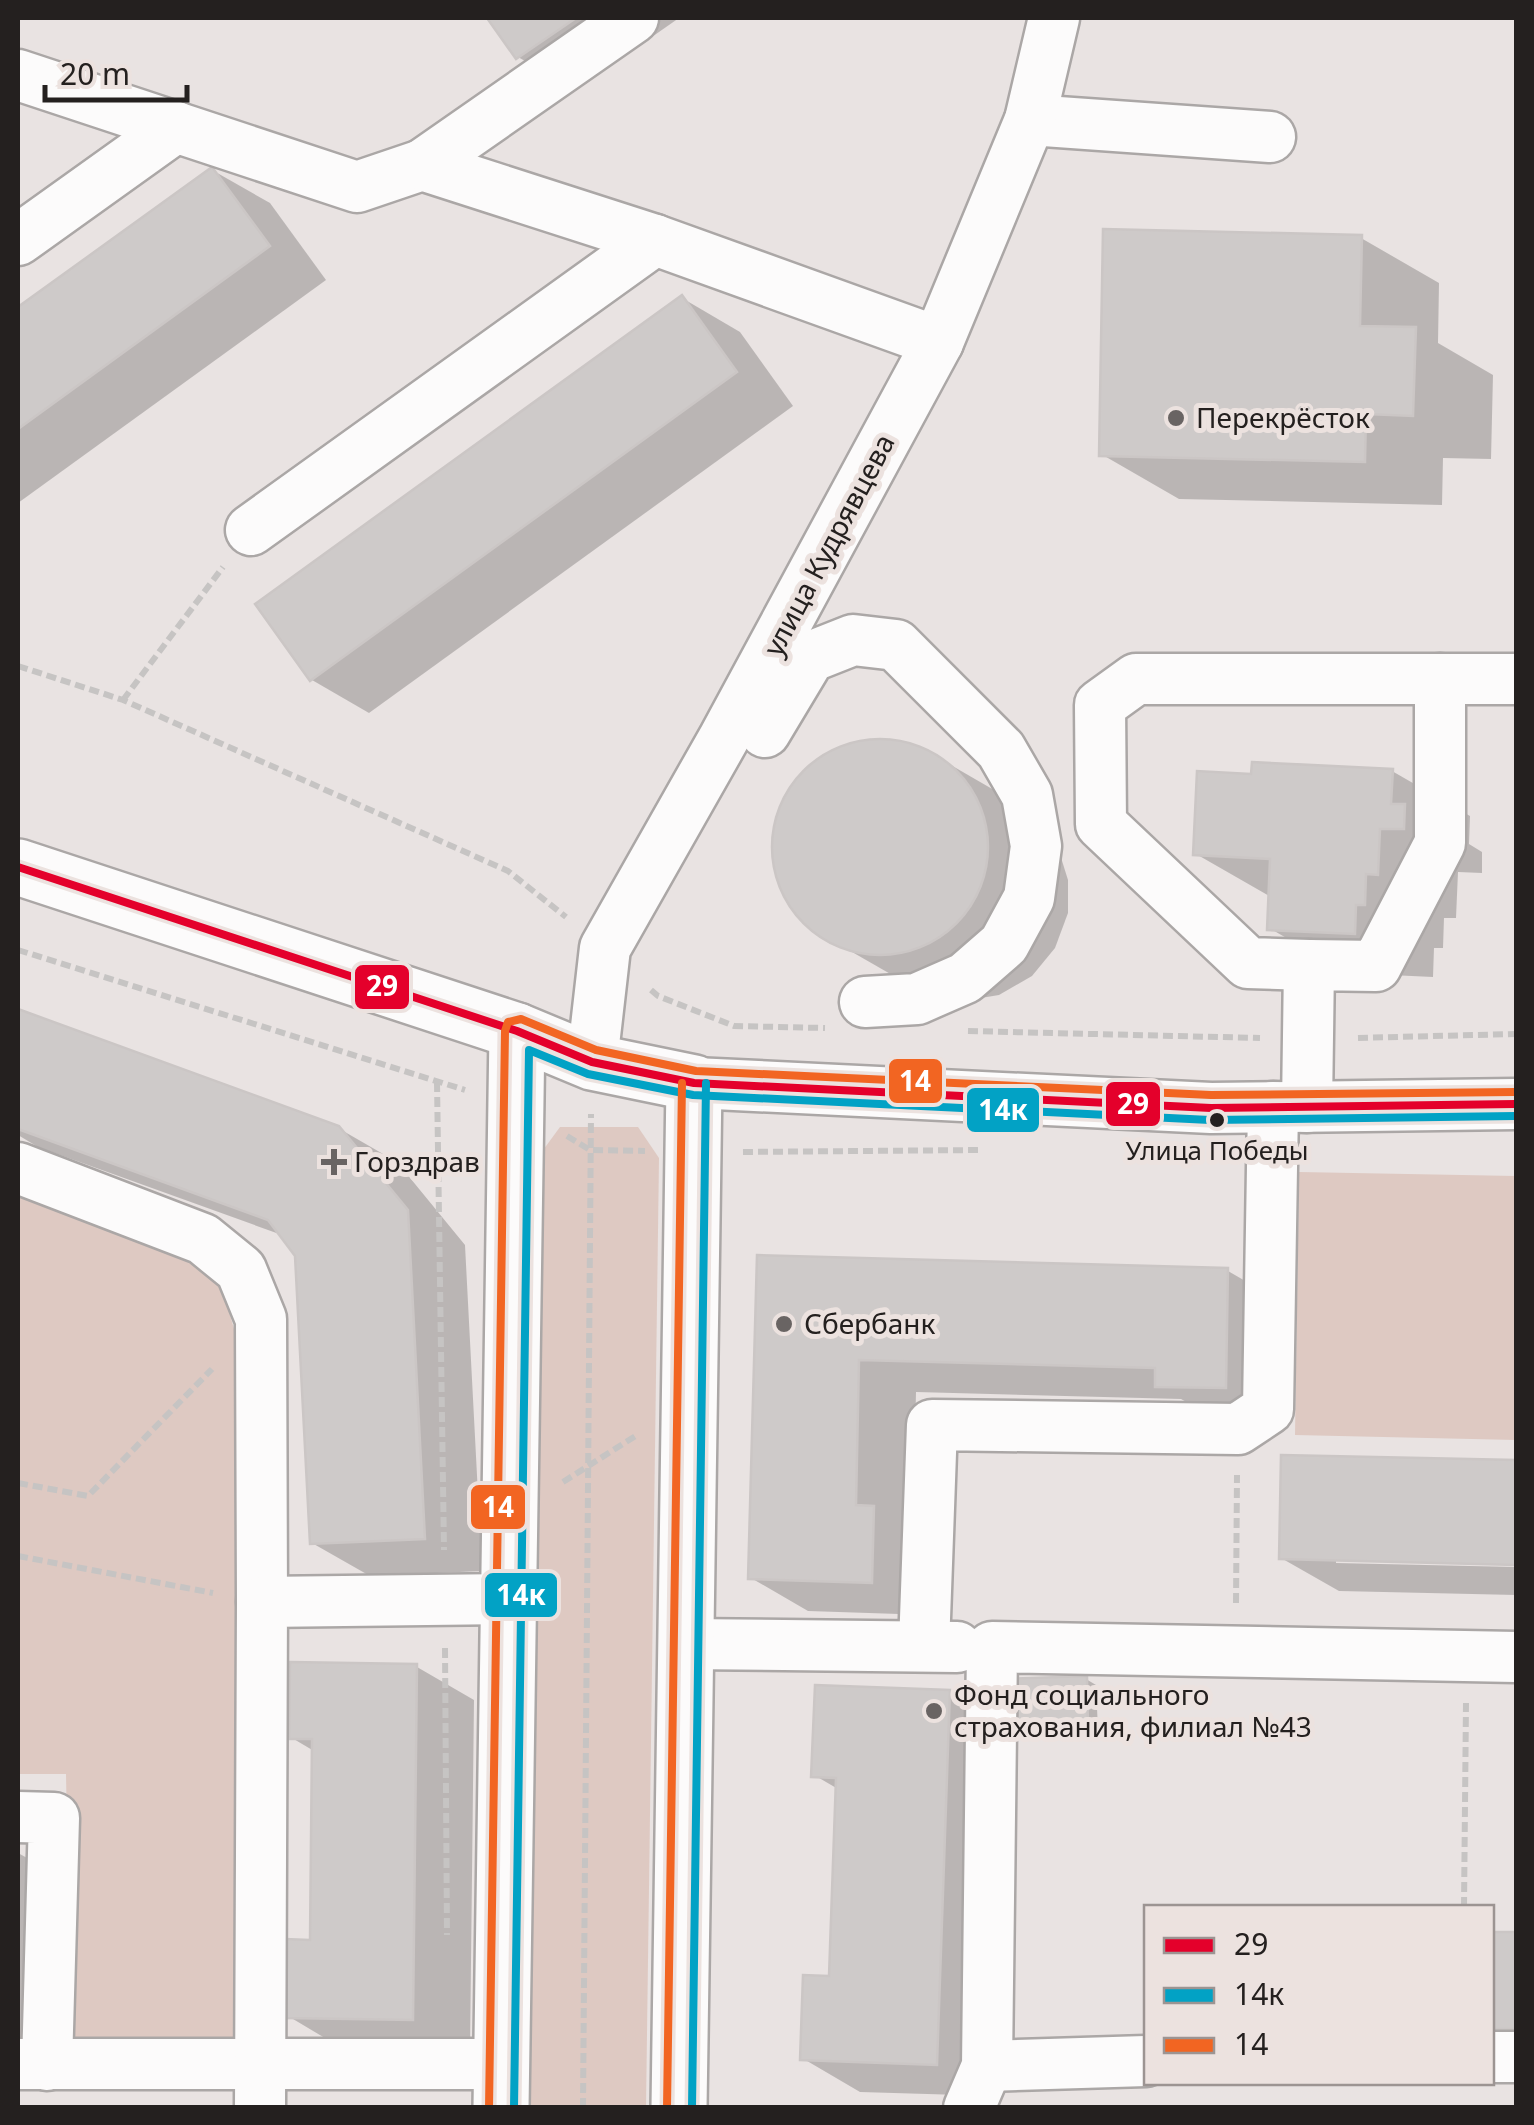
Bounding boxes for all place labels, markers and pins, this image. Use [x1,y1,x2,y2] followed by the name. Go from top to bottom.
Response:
[1196,398,1370,436] place label: Перекрёсток
[1165,407,1187,429] marker: Перекрёсток
[1207,1110,1227,1130] marker: Улица Победы
[1126,1132,1308,1168] place label: Улица Победы
[354,1142,480,1180] place label: Горздрав
[323,1151,345,1173] marker: Горздрав
[804,1304,936,1342] place label: Сбербанк
[773,1313,795,1335] marker: Сбербанк
[954,1675,1312,1745] place label: Фонд социального страхования, филиал №43
[923,1700,945,1722] marker: Фонд социального страхования, филиал №43

